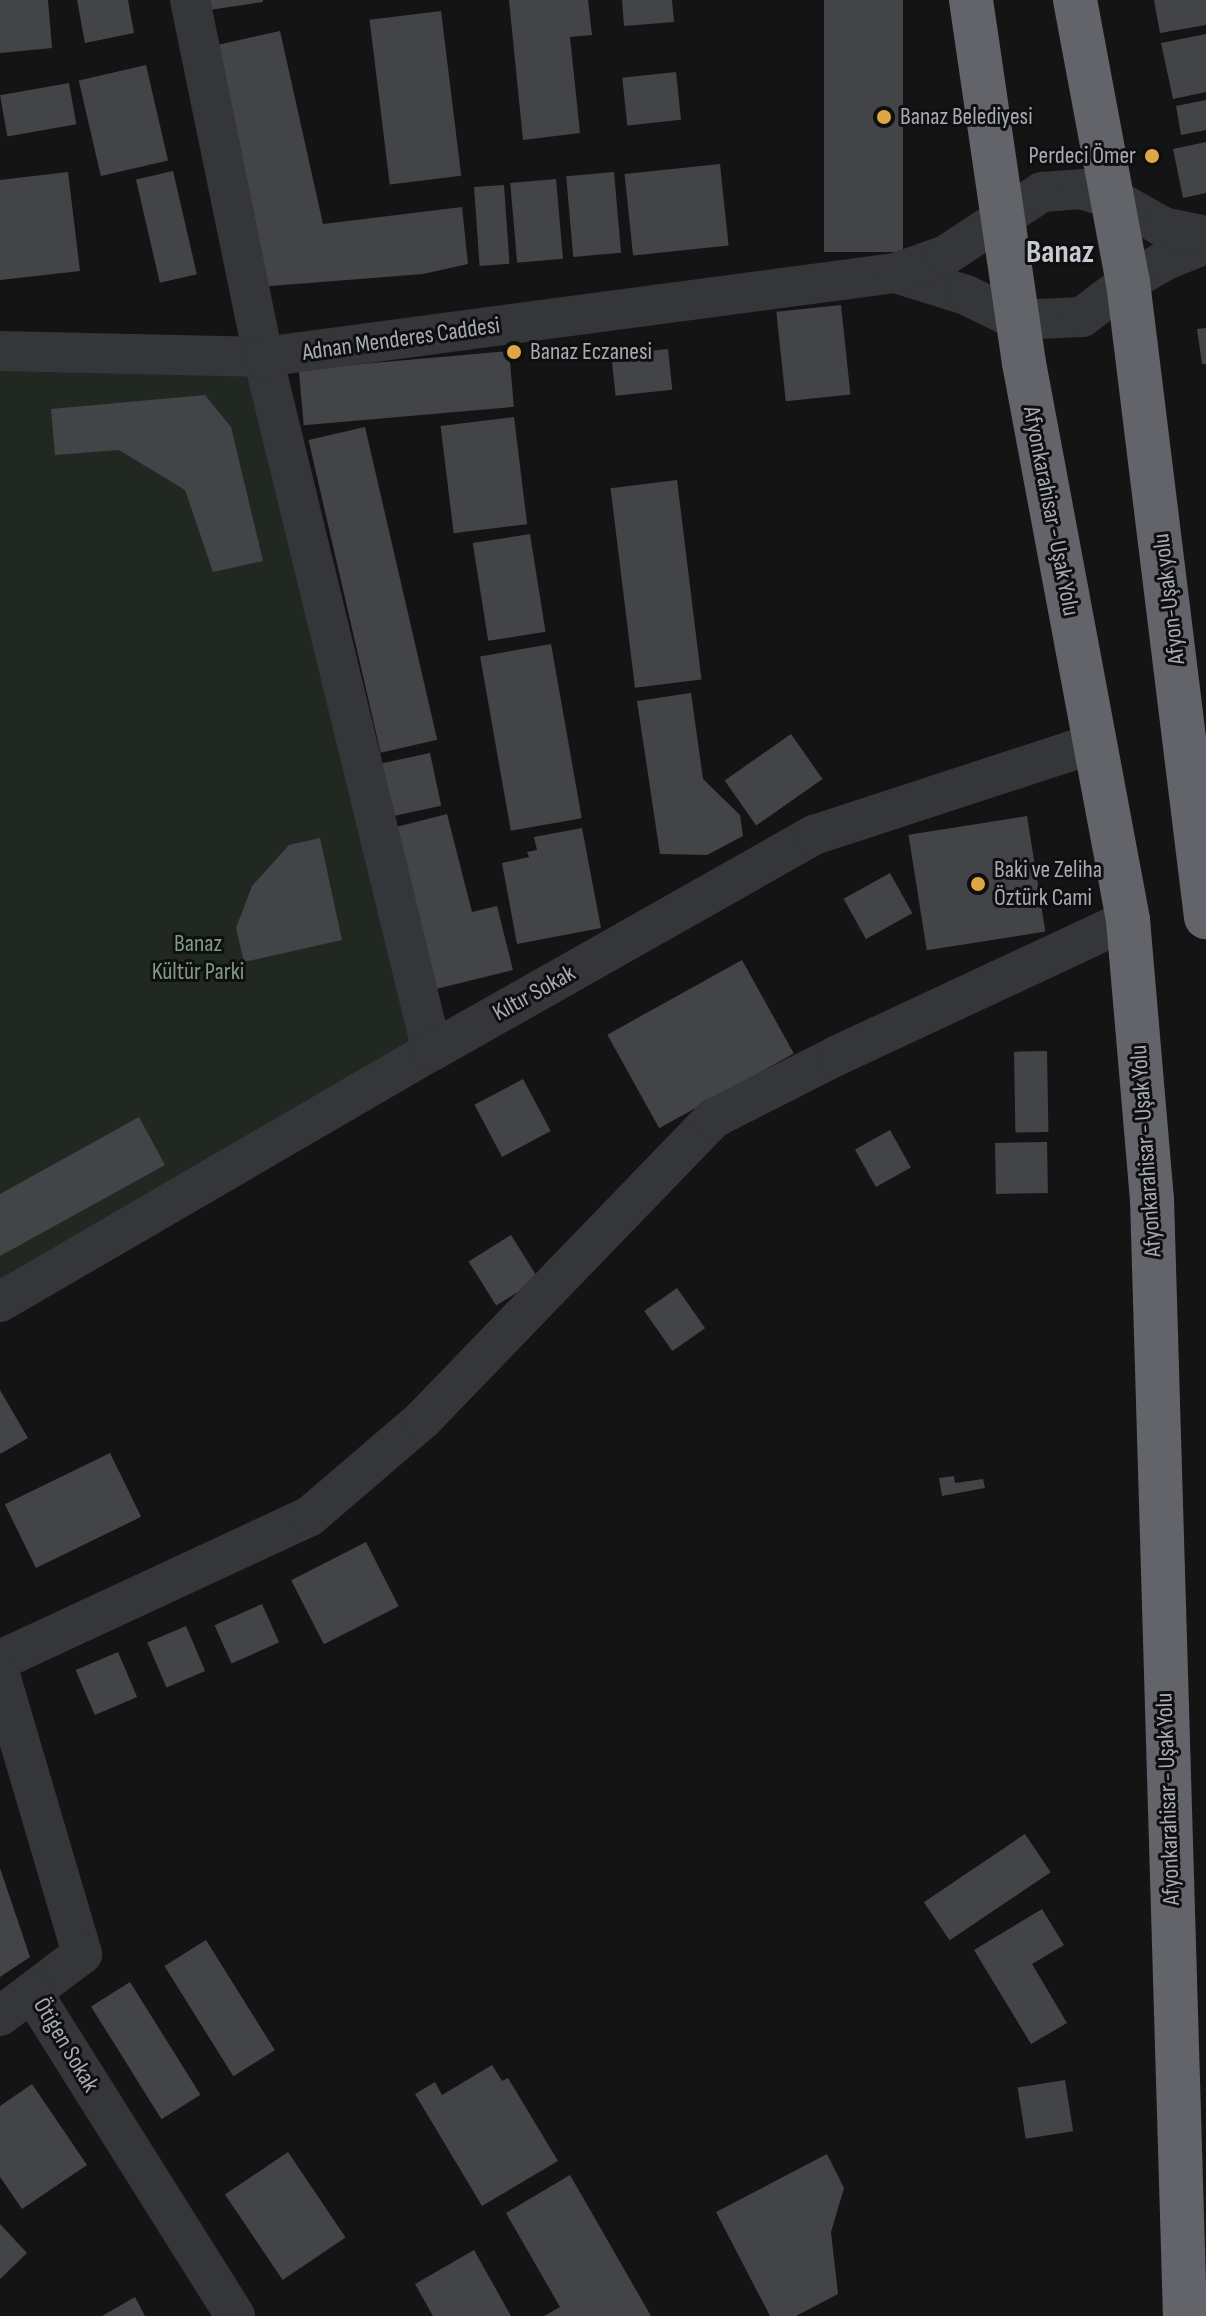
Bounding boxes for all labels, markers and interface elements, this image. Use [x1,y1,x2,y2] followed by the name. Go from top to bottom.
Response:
[900,103,1033,131] place label: Banaz Belediyesi
[875,108,893,126] marker: Banaz Belediyesi
[1028,142,1136,170] place label: Perdeci Ömer
[1143,147,1161,165] marker: Perdeci Ömer
[1026,234,1094,272] district label: Banaz
[300,311,502,367] street label: Adnan Menderes Caddesi
[530,338,652,366] place label: Banaz Eczanesi
[505,343,523,361] marker: Banaz Eczanesi
[1017,404,1085,618] street label: Afyonkarahisar - Uşak Yolu
[1147,532,1191,666] street label: Afyon-Uşak yolu
[994,856,1102,912] place label: Baki ve Zeliha Öztürk Cami
[969,875,987,893] marker: Baki ve Zeliha Öztürk Cami
[152,930,244,986] park label: Banaz Kültür Parki
[488,959,580,1027] street label: Kıltır Sokak
[1124,1044,1168,1258] street label: Afyonkarahisar - Uşak Yolu
[1150,1692,1186,1906] street label: Afyonkarahisar - Uşak Yolu
[27,1993,105,2097] street label: Ötigen Sokak

